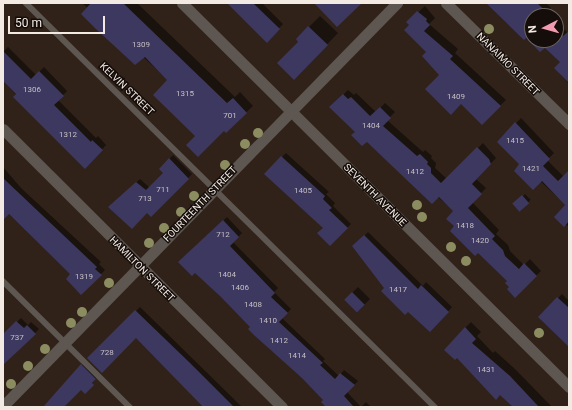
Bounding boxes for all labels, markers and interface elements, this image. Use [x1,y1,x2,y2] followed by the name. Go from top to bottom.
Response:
[10,8,107,34] scale bar
[524,8,564,48] north arrow
[15,16,42,30] text: 50 m
[474,30,542,98] street label: NANAIMO STREET
[132,40,150,50] house number: 1309
[97,60,157,118] street label: KELVIN STREET
[23,85,41,95] house number: 1306
[176,89,194,99] house number: 1315
[447,92,465,102] house number: 1409
[223,111,237,121] house number: 701
[362,121,380,131] house number: 1404
[59,130,77,140] house number: 1312
[506,136,524,146] house number: 1415
[341,161,409,229] street label: SEVENTH AVENUE
[161,164,239,244] street label: FOURTEENTH STREET
[522,164,540,174] house number: 1421
[406,167,424,177] house number: 1412
[156,185,170,195] house number: 711
[294,186,312,196] house number: 1405
[138,194,152,204] house number: 713
[456,221,474,231] house number: 1418
[216,230,230,240] house number: 712
[107,234,177,304] street label: HAMILTON STREET
[471,236,489,246] house number: 1420
[218,270,236,280] house number: 1404
[75,272,93,282] house number: 1319
[231,283,249,293] house number: 1406
[389,285,407,295] house number: 1417
[244,300,262,310] house number: 1408
[259,316,277,326] house number: 1410
[10,333,24,343] house number: 737
[270,336,288,346] house number: 1412
[100,348,114,358] house number: 728
[288,351,306,361] house number: 1414
[477,365,495,375] house number: 1431

